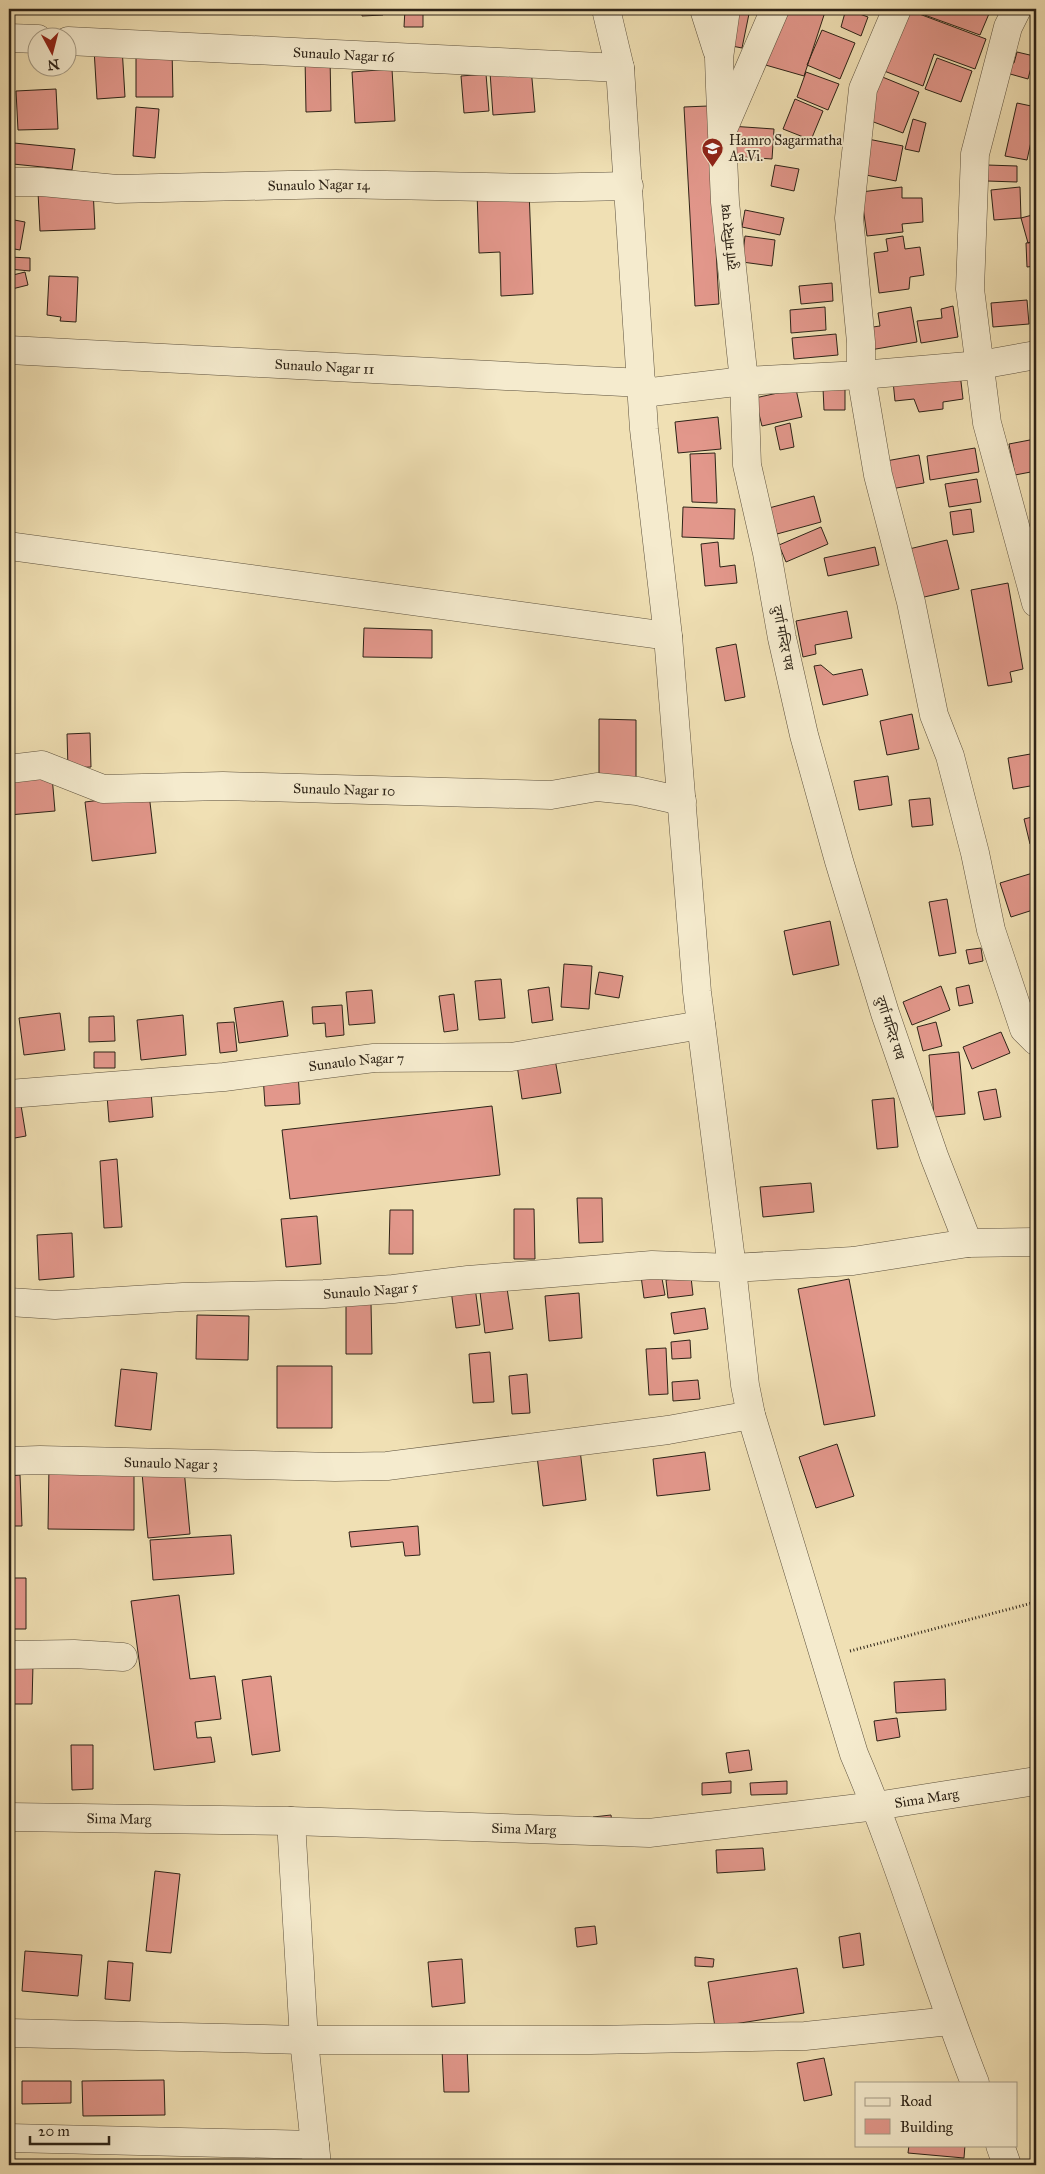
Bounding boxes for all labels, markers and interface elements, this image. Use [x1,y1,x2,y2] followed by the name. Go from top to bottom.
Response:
[28,28,78,78] north arrow
[293,44,395,65] street label: Sunaulo Nagar 16
[46,55,60,74] text: N
[728,132,842,165] place label: Hamro Sagarmatha Aa.Vi.
[701,136,725,167] school or university icon: Hamro Sagarmatha Aa.Vi.
[267,175,371,194] street label: Sunaulo Nagar 14
[717,203,741,272] street label: दुर्गा मन्दिर पथ
[274,355,375,378] street label: Sunaulo Nagar 11
[768,603,798,673] street label: दुर्गा मन्दिर पथ
[293,779,395,799] street label: Sunaulo Nagar 10
[871,993,908,1063] street label: दुर्गा मन्दिर पथ
[308,1049,404,1075] street label: Sunaulo Nagar 7
[322,1278,419,1303] street label: Sunaulo Nagar 5
[124,1453,218,1473] street label: Sunaulo Nagar 3
[893,1785,960,1811] street label: Sima Marg
[86,1810,152,1828] street label: Sima Marg
[491,1819,557,1838] street label: Sima Marg
[855,2082,1018,2146] legend
[900,2092,932,2110] text: Road
[30,2114,109,2146] scale bar
[900,2118,954,2136] text: Building
[38,2122,70,2140] text: 20 m

